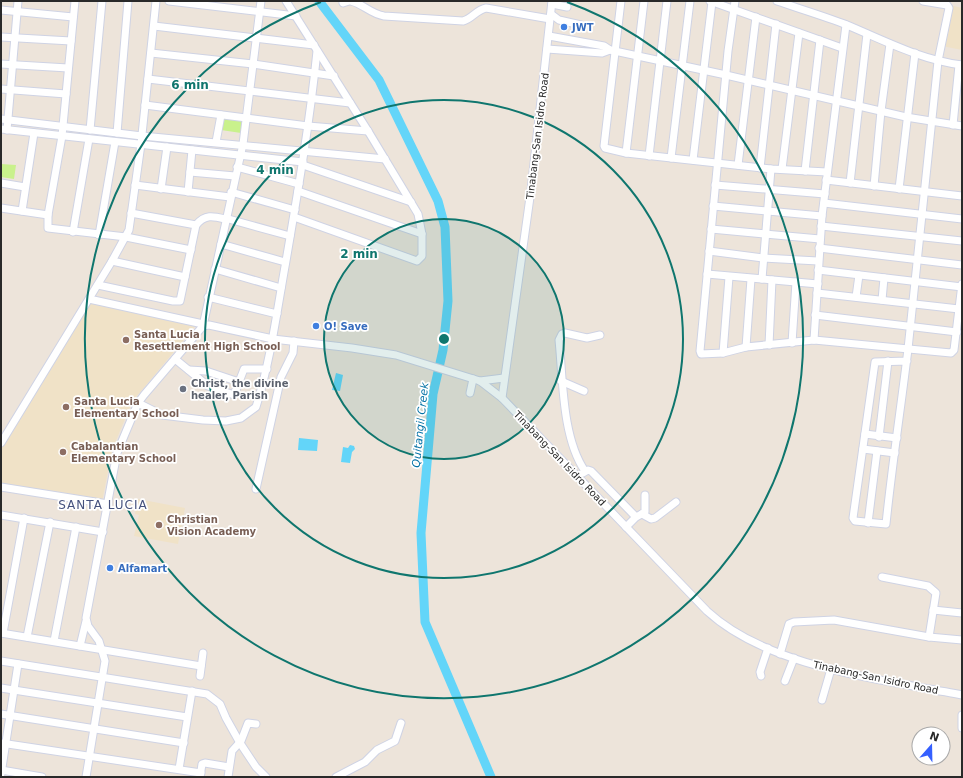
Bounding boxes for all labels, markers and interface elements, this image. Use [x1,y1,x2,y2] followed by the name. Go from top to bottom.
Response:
[559,22,569,32] marker: JWT
[571,22,594,33] place label: JWT
[524,72,551,201] street label: Tinabang-San Isidro Road
[171,78,209,92] text: 6 min
[256,163,294,177] text: 4 min
[340,247,378,261] text: 2 min
[311,321,321,331] marker: O! Save
[324,321,368,332] place label: O! Save
[134,329,281,352] place label: Santa Lucia Resettlement High School
[437,332,451,346] centre of rings
[121,335,131,345] marker: Santa Lucia Resettlement High School
[191,378,289,401] place label: Christ, the divine healer, Parish
[410,381,431,468] water label: Quitangil Creek
[178,384,188,394] marker: Christ, the divine healer, Parish
[74,396,179,419] place label: Santa Lucia Elementary School
[61,402,71,412] marker: Santa Lucia Elementary School
[511,408,608,508] street label: Tinabang-San Isidro Road
[71,441,176,464] place label: Cabalantian Elementary School
[58,447,68,457] marker: Cabalantian Elementary School
[58,498,148,512] district label: SANTA LUCIA
[167,514,257,537] place label: Christian Vision Academy
[154,520,164,530] marker: Christian Vision Academy
[105,563,115,573] marker: Alfamart
[118,563,167,574] place label: Alfamart
[811,659,939,696] street label: Tinabang-San Isidro Road
[911,726,951,766] north arrow
[928,729,941,745] text: N

